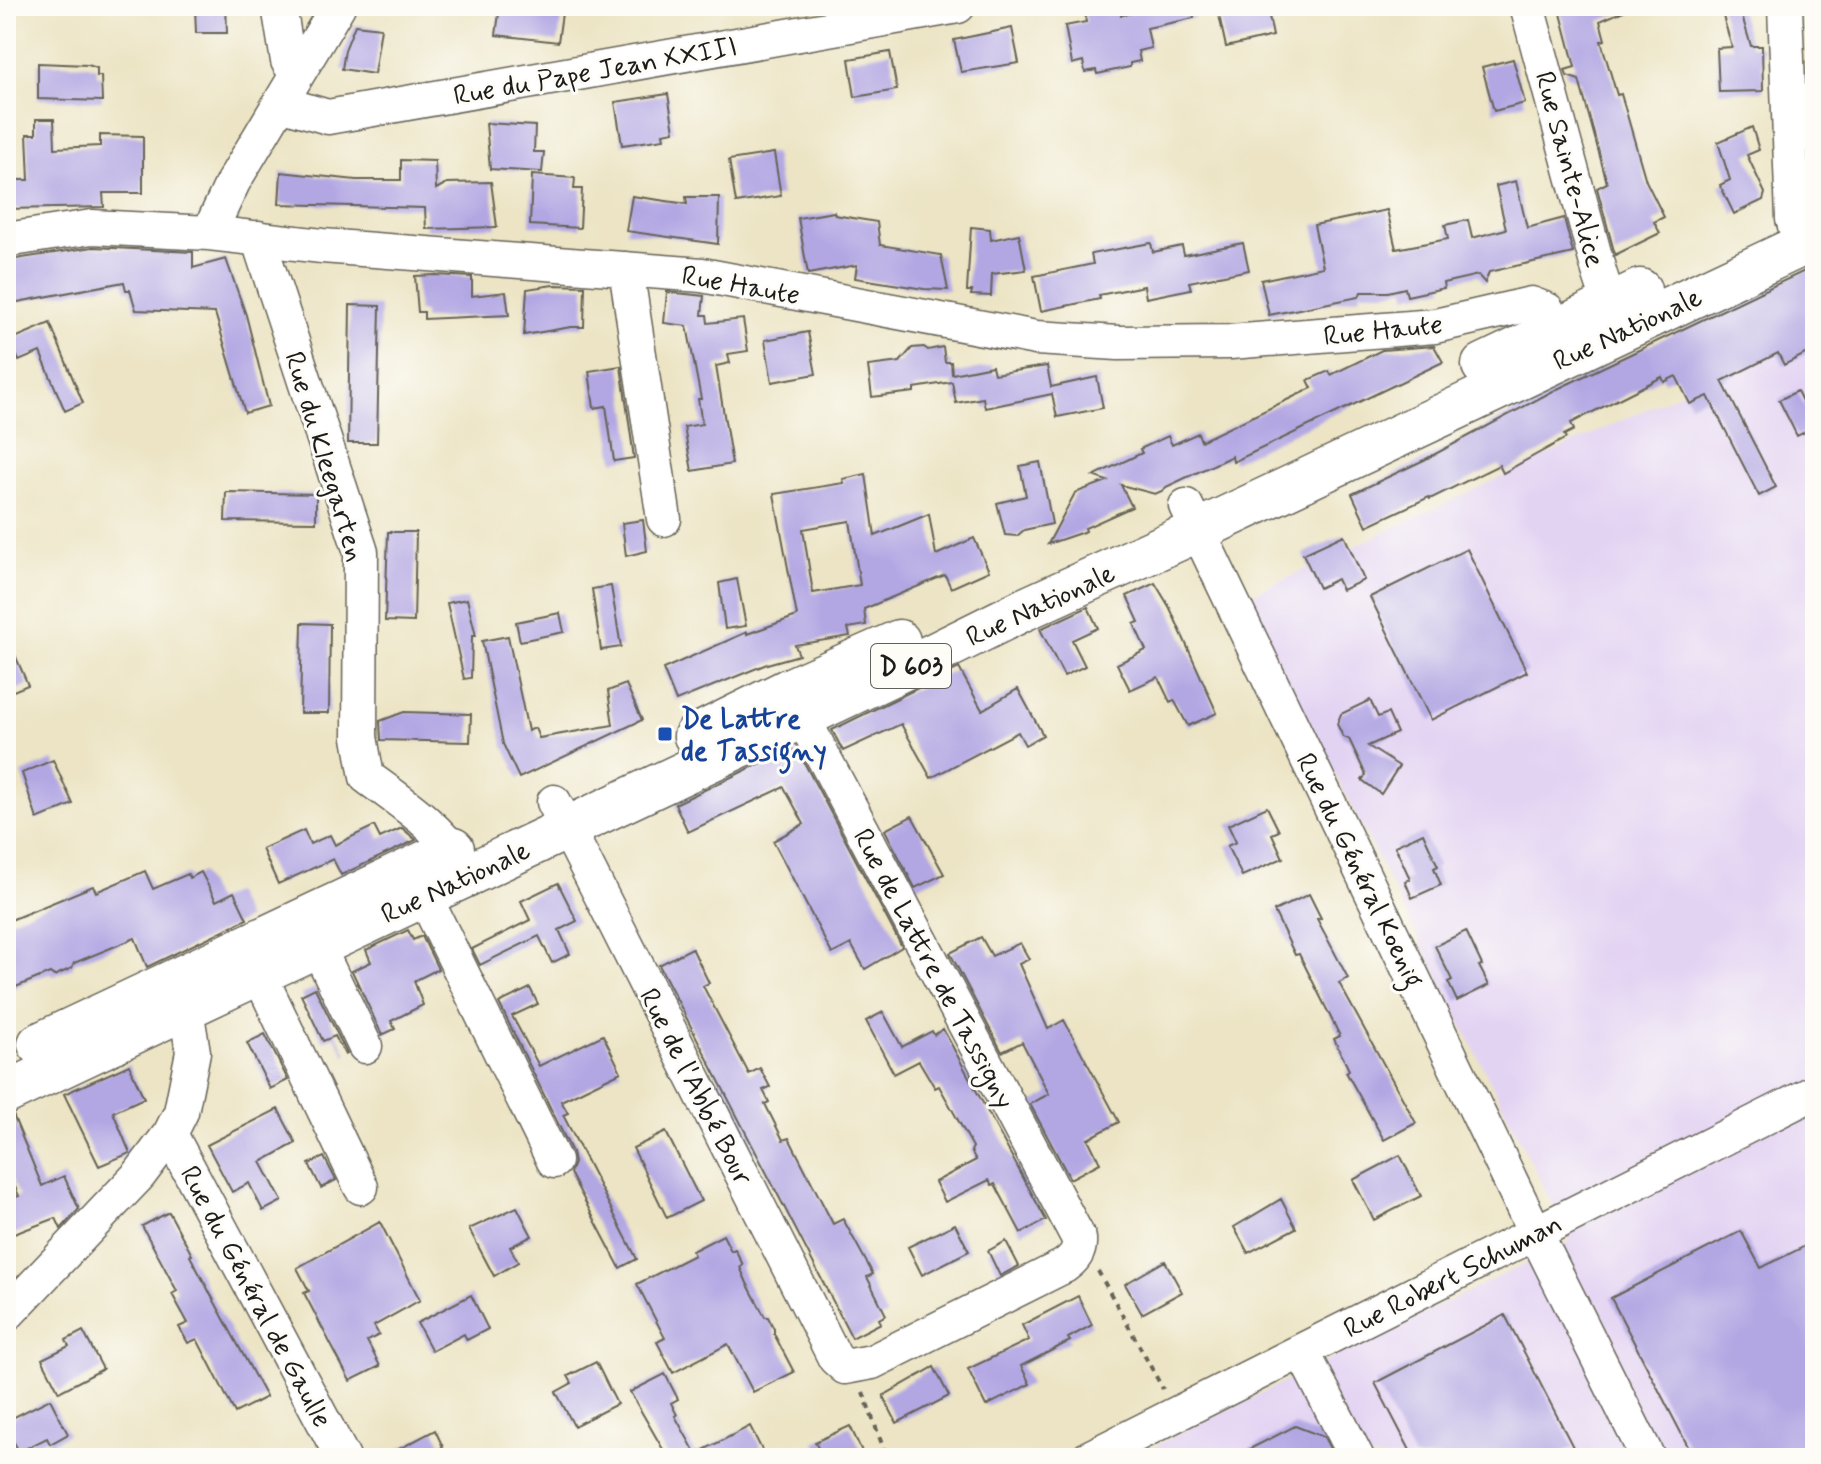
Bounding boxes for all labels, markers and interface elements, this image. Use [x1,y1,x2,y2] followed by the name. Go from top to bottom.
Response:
[451,29,740,116] street label: Rue du Pape Jean XXIII
[1525,68,1613,272] street label: Rue Sainte-Alice
[678,258,803,315] street label: Rue Haute
[1548,280,1709,381] street label: Rue Nationale
[1322,307,1445,356] street label: Rue Haute
[274,347,373,566] street label: Rue du Kleegarten
[961,556,1122,657] street label: Rue Nationale
[871,644,951,688] road number: D 603
[681,702,827,774] place label: De Lattre de Tassigny
[656,725,674,743] marker: De Lattre de Tassigny
[1283,747,1432,996] street label: Rue du Général Koenig
[841,823,1022,1117] street label: Rue de Lattre de Tassigny
[376,833,537,934] street label: Rue Nationale
[629,982,761,1192] street label: Rue de l'Abbé Bour
[170,1160,340,1435] street label: Rue du Général de Gaulle
[1338,1206,1569,1348] street label: Rue Robert Schuman

